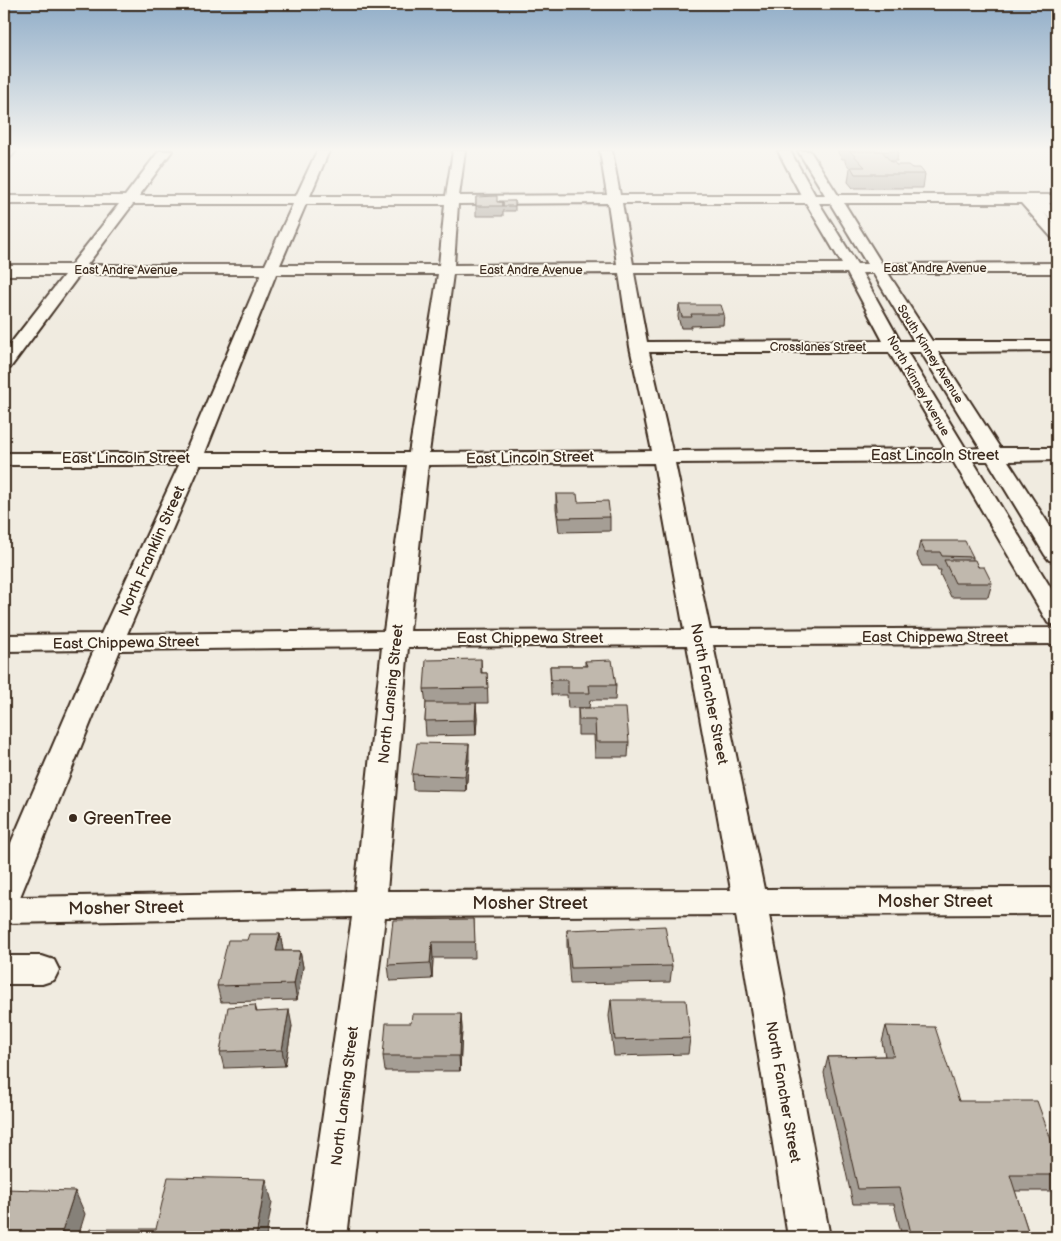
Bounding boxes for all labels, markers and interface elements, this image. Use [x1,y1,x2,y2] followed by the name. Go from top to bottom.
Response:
[883,261,987,276] street label: East Andre Avenue
[74,263,178,278] street label: East Andre Avenue
[479,263,583,278] street label: East Andre Avenue
[894,302,966,406] street label: South Kinney Avenue
[883,333,953,439] street label: North Kinney Avenue
[770,340,867,355] street label: Crosslanes Street
[871,446,1000,465] street label: East Lincoln Street
[466,447,595,469] street label: East Lincoln Street
[62,449,191,468] street label: East Lincoln Street
[115,482,189,619] street label: North Franklin Street
[686,622,732,767] street label: North Fancher Street
[374,623,408,765] street label: North Lansing Street
[862,628,1009,647] street label: East Chippewa Street
[457,629,604,648] street label: East Chippewa Street
[53,632,200,654] street label: East Chippewa Street
[83,808,172,829] place label: GreenTree
[67,812,79,824] marker: GreenTree
[877,891,993,912] street label: Mosher Street
[472,893,588,914] street label: Mosher Street
[68,896,185,920] street label: Mosher Street
[761,1020,805,1165] street label: North Fancher Street
[327,1025,363,1167] street label: North Lansing Street

